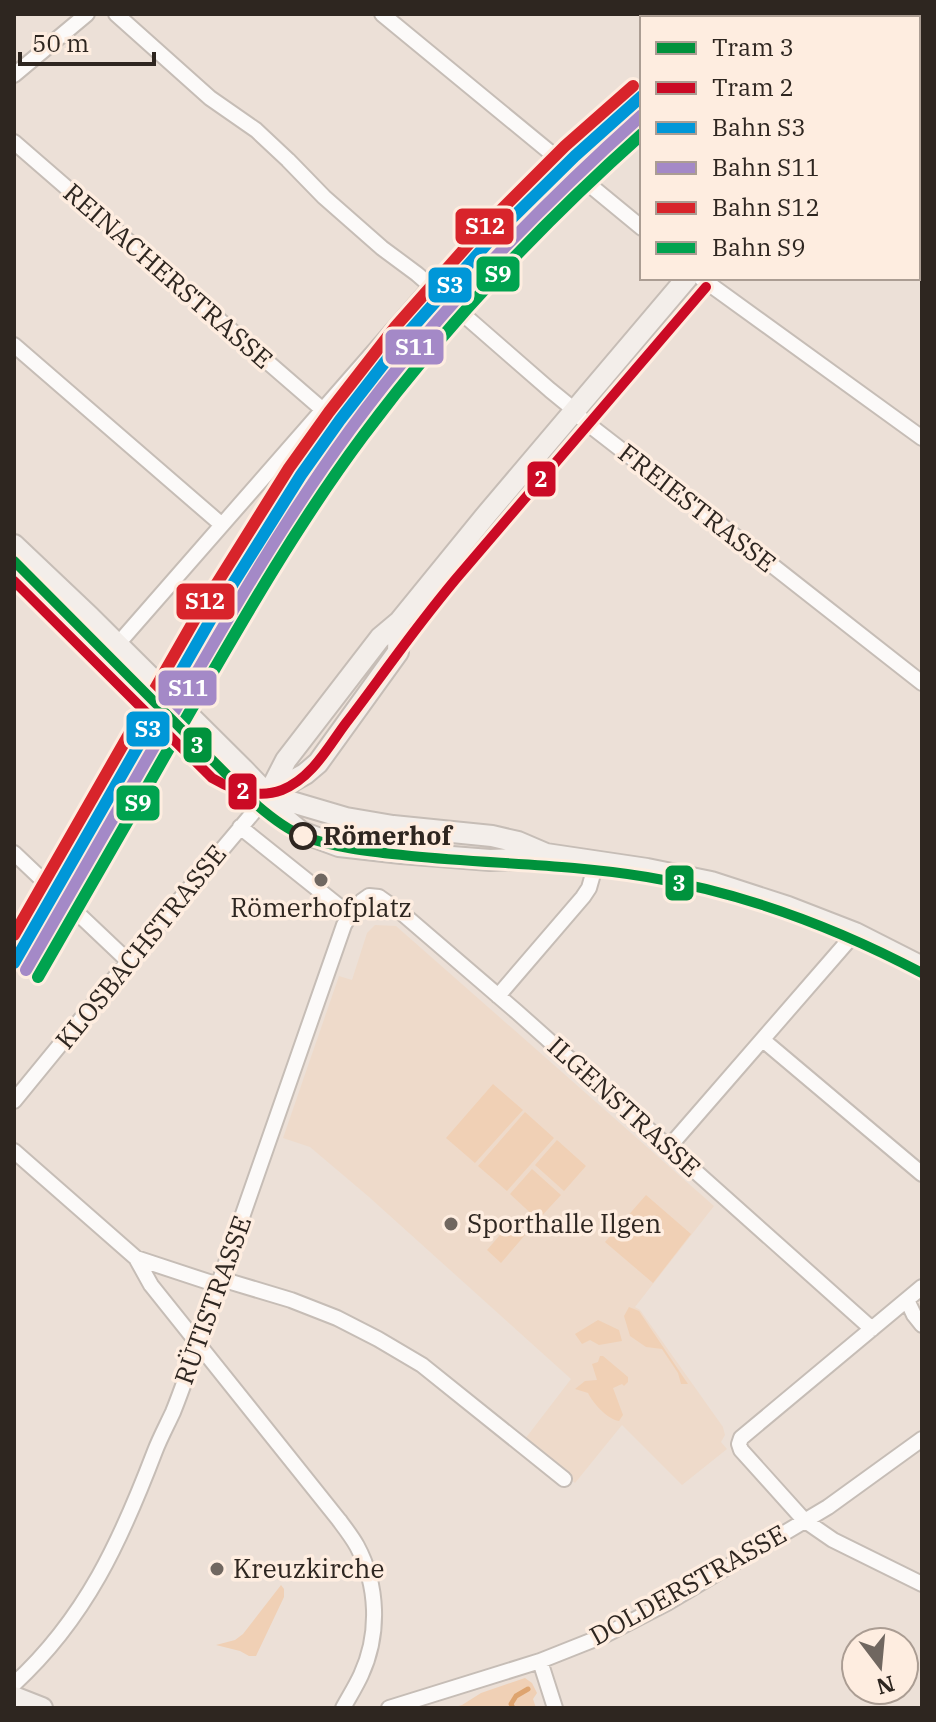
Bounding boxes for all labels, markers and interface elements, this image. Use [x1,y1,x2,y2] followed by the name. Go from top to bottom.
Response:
[20,16,154,66] scale bar
[640,16,920,280] legend
[32,27,89,59] text: 50 m
[712,31,794,63] text: Tram 3
[712,71,794,103] text: Tram 2
[712,111,806,143] text: Bahn S3
[712,151,820,183] text: Bahn S11
[57,175,280,375] street label: REINACHERSTRASSE
[712,191,820,223] text: Bahn S12
[454,207,515,246] line badge: S12
[465,211,505,240] text: S12
[712,231,806,263] text: Bahn S9
[475,255,521,293] line badge: S9
[484,259,512,288] text: S9
[427,266,473,304] line badge: S3
[436,270,464,299] text: S3
[384,328,445,366] line badge: S11
[395,332,435,361] text: S11
[612,435,783,579] street label: FREIESTRASSE
[526,460,557,498] line badge: 2
[534,464,548,493] text: 2
[175,582,236,621] line badge: S12
[185,586,225,615] text: S12
[157,669,218,707] line badge: S11
[168,673,208,702] text: S11
[125,710,171,748] line badge: S3
[134,714,162,743] text: S3
[182,726,213,764] line badge: 3
[190,730,204,759] text: 3
[227,772,258,811] line badge: 2
[236,776,250,805] text: 2
[115,784,161,822] line badge: S9
[124,788,152,817] text: S9
[323,818,453,852] place label: Römerhof
[290,823,316,849] marker: Römerhof
[47,837,233,1056] street label: KLOSBACHSTRASSE
[664,864,695,902] line badge: 3
[672,868,686,897] text: 3
[312,871,330,889] marker: Römerhofplatz
[230,890,412,924] place label: Römerhofplatz
[541,1029,708,1184] street label: ILGENSTRASSE
[467,1206,661,1240] place label: Sporthalle Ilgen
[166,1211,258,1389] street label: RÜTISTRASSE
[442,1215,460,1233] marker: Sporthalle Ilgen
[583,1516,792,1652] street label: DOLDERSTRASSE
[233,1551,384,1585] place label: Kreuzkirche
[208,1560,226,1578] marker: Kreuzkirche
[840,1626,920,1706] north arrow
[873,1669,898,1702] text: N

